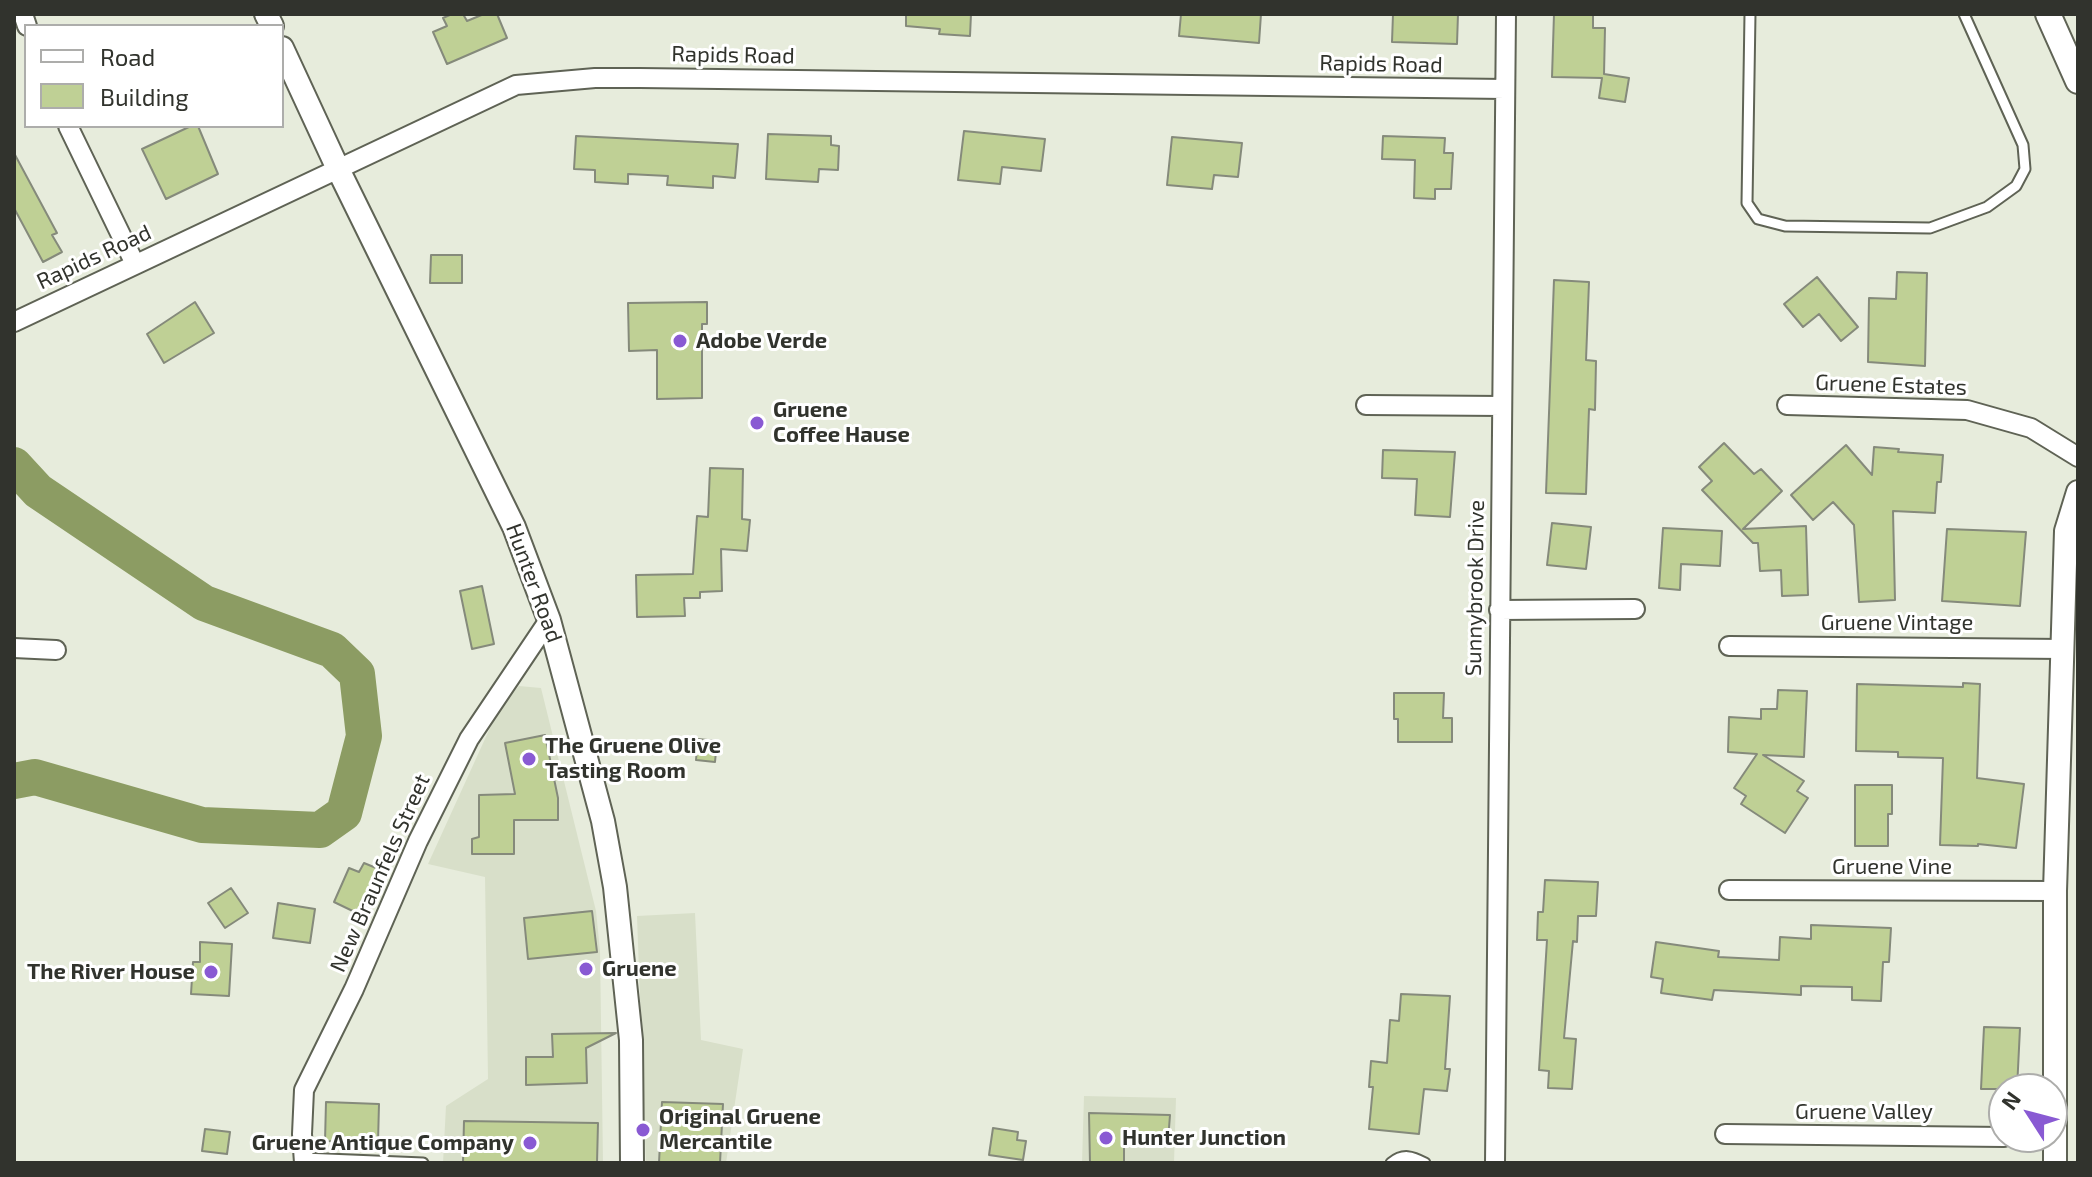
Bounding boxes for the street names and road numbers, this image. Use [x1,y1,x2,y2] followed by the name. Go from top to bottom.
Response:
[671,41,795,69] street label: Rapids Road
[1319,50,1443,78] street label: Rapids Road
[33,219,155,295] street label: Rapids Road
[1815,369,1967,401] street label: Gruene Estates
[1460,500,1490,676] street label: Sunnybrook Drive
[500,520,568,646] street label: Hunter Road
[1821,610,1973,636] street label: Gruene Vintage
[324,770,436,976] street label: New Braunfels Street
[1832,854,1952,880] street label: Gruene Vine
[1795,1099,1933,1125] street label: Gruene Valley

